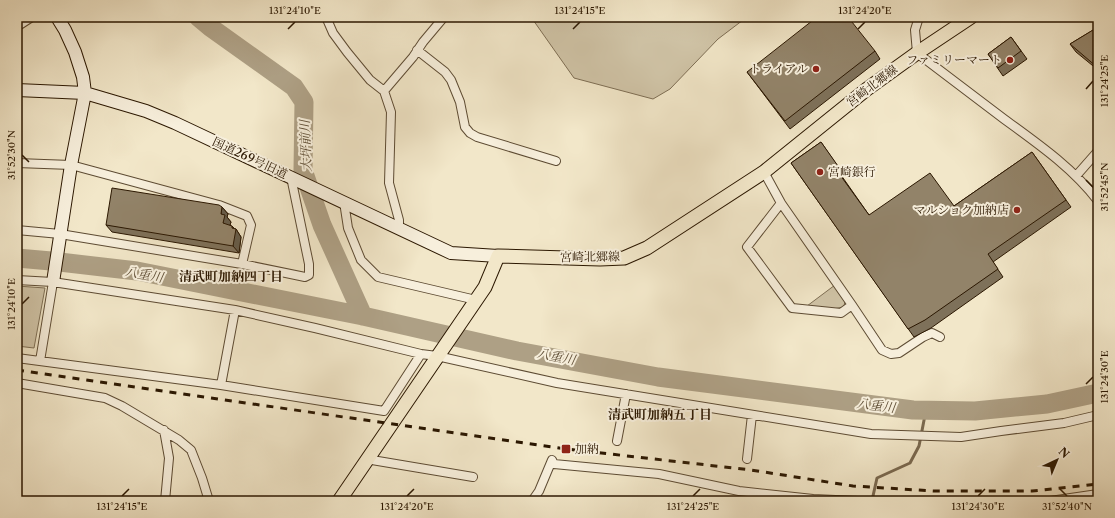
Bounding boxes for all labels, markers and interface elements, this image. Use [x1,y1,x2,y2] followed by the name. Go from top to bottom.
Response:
[269,4,321,17] text: 131°24'10"E
[555,4,606,17] text: 131°24'15"E
[838,4,892,17] text: 131°24'20"E
[906,52,1002,67] place label: ファミリーマート
[1005,55,1015,65] marker: ファミリーマート
[1098,55,1111,107] text: 131°24'25"E
[749,61,808,76] place label: トライアル
[843,62,900,110] street label: 宮崎北郷線
[811,64,821,74] marker: トライアル
[296,118,314,172] water label: 大坪前川
[5,130,18,180] text: 31°52'30"N
[210,134,290,181] street label: 国道269号旧道
[1098,163,1111,211] text: 31°52'45"N
[828,164,876,179] place label: 宮崎銀行
[815,167,825,177] marker: 宮崎銀行
[914,202,1009,217] place label: マルショク加納店
[1012,205,1022,215] marker: マルショク加納店
[560,248,620,265] street label: 宮崎北郷線
[123,263,167,286] water label: 八重川
[179,268,283,284] district label: 清武町加納四丁目
[5,278,18,330] text: 131°24'10"E
[535,344,579,368] water label: 八重川
[1098,350,1111,404] text: 131°24'30"E
[856,395,898,416] water label: 八重川
[608,406,712,422] district label: 清武町加納五丁目
[1037,440,1077,480] north arrow
[575,441,599,456] place label: 加納
[560,443,572,455] marker: 加納
[1056,444,1073,461] text: N
[97,500,148,513] text: 131°24'15"E
[380,500,434,513] text: 131°24'20"E
[667,500,719,513] text: 131°24'25"E
[951,500,1005,513] text: 131°24'30"E
[1042,500,1092,513] text: 31°52'40"N

